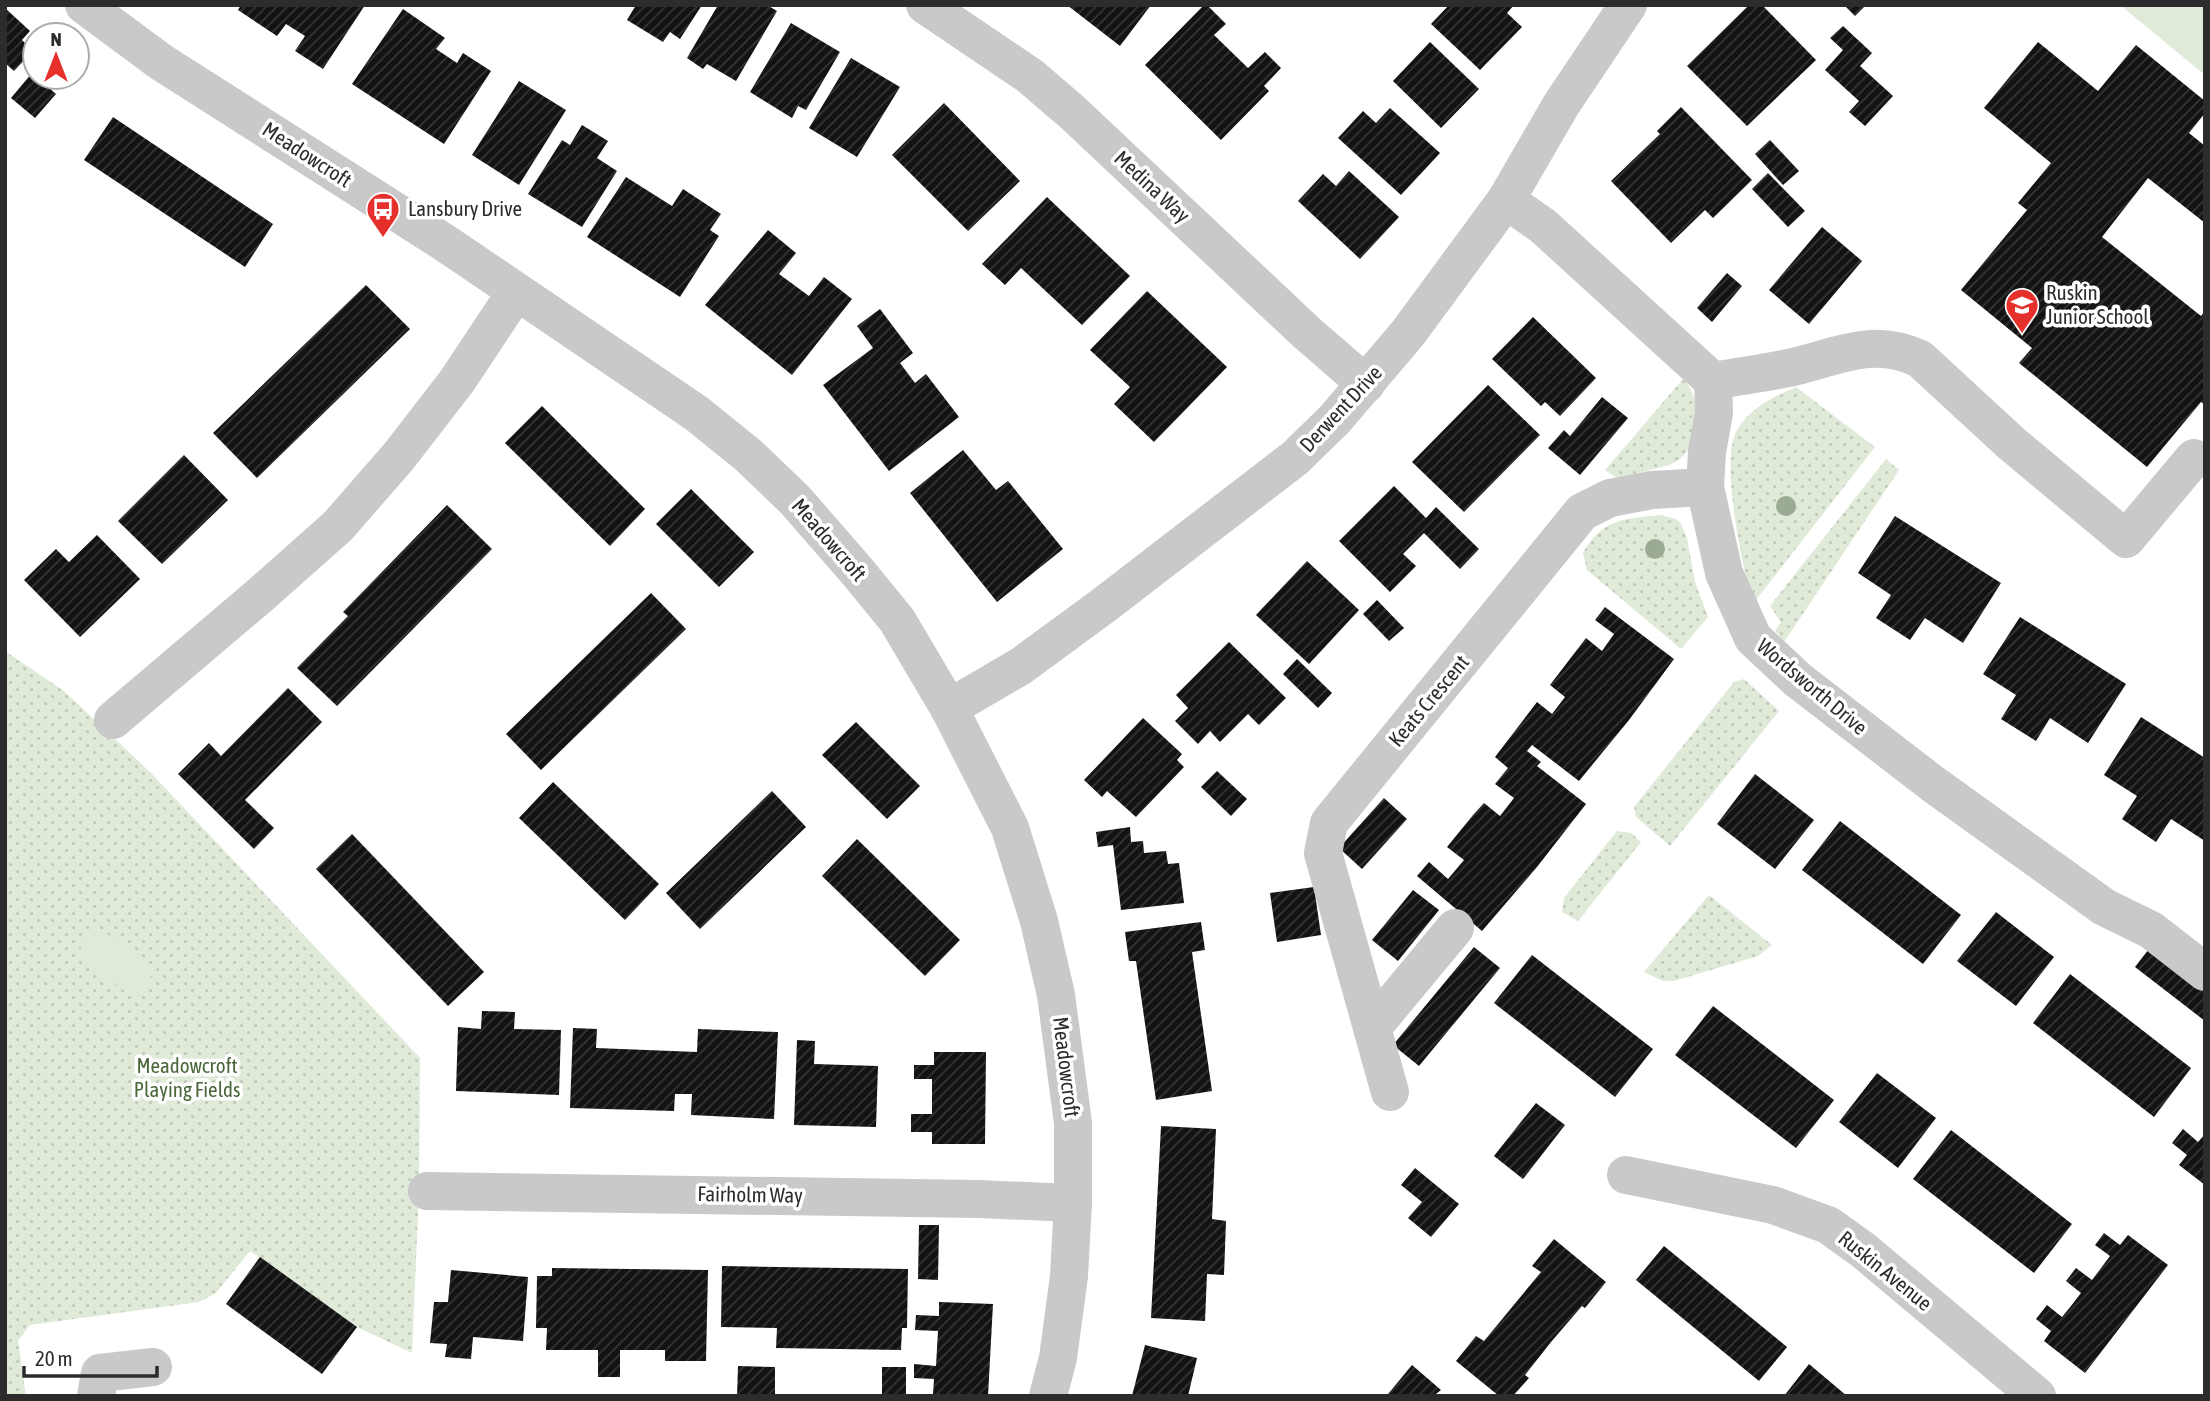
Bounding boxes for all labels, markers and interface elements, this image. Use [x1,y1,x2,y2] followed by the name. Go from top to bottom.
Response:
[21,21,91,91] north arrow
[50,28,62,50] text: N
[259,117,356,192] street label: Meadowcroft
[1110,145,1196,227] street label: Medina Way
[364,190,402,239] bus stop icon: Lansbury Drive
[408,196,522,220] place label: Lansbury Drive
[2046,280,2149,328] place label: Ruskin Junior School
[2003,286,2041,335] school or university icon: Ruskin Junior School
[1294,360,1386,456] street label: Derwent Drive
[788,493,872,585] street label: Meadowcroft
[1753,633,1872,739] street label: Wordsworth Drive
[1383,650,1473,751] street label: Keats Crescent
[1049,1015,1085,1118] street label: Meadowcroft
[134,1053,240,1101] park label: Meadowcroft Playing Fields
[697,1181,803,1207] street label: Fairholm Way
[1834,1225,1937,1315] street label: Ruskin Avenue
[24,1334,158,1378] scale bar
[35,1346,73,1370] text: 20 m

